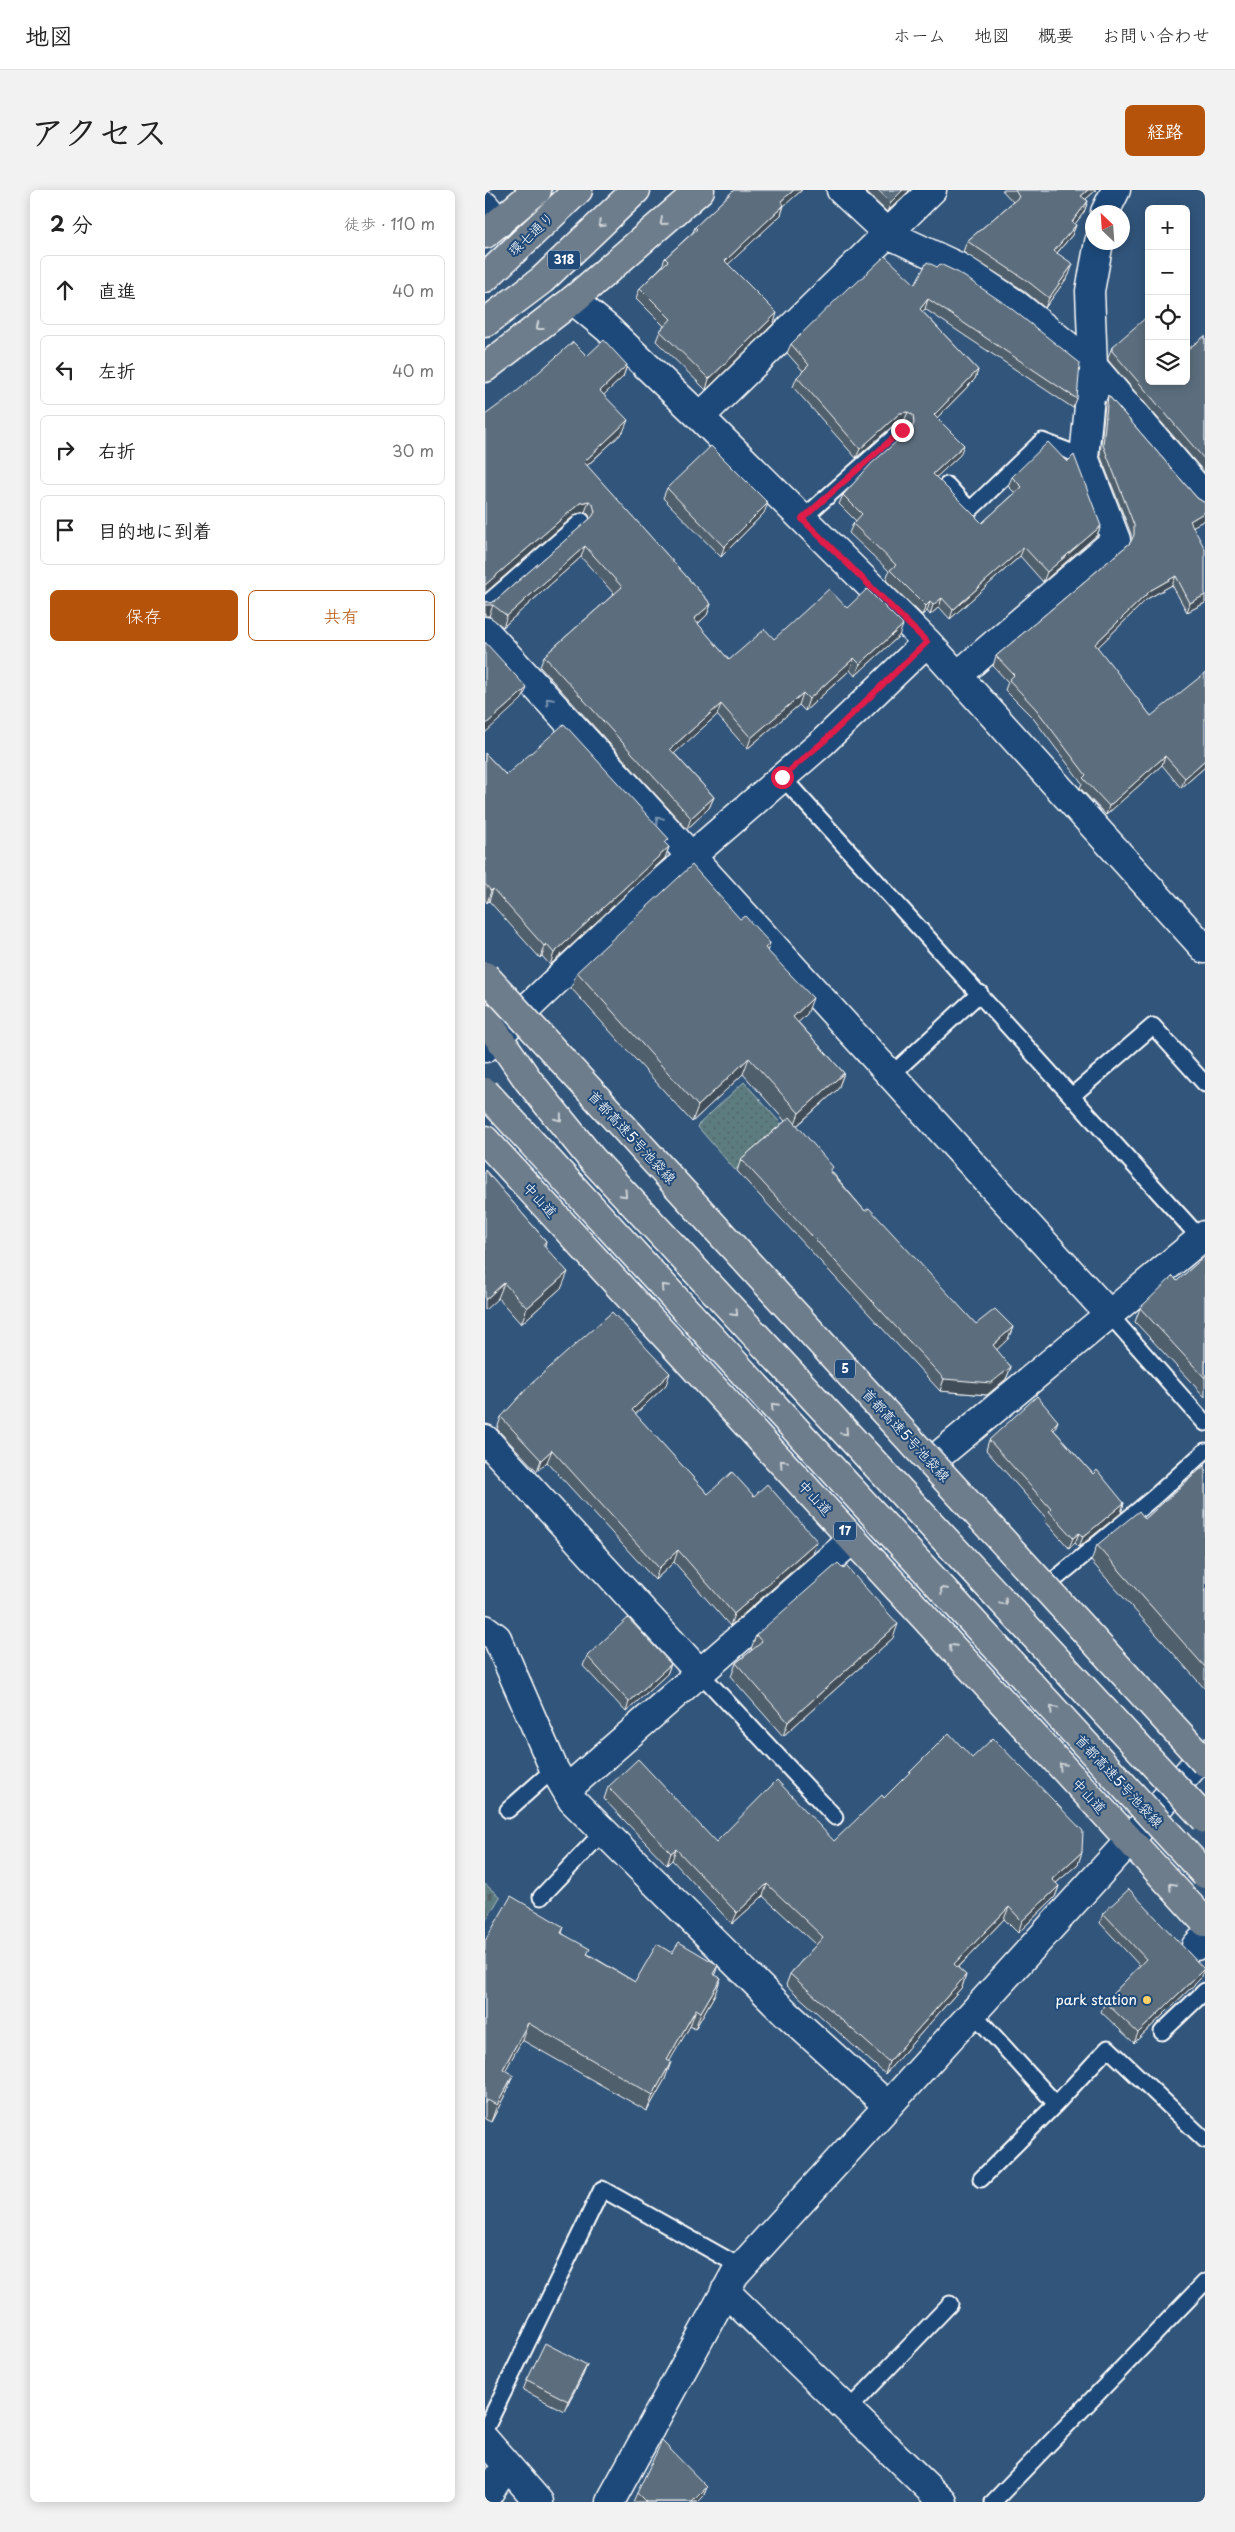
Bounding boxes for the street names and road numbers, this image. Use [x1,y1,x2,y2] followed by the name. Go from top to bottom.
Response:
[503,207,558,260] street label: 環七通り
[548,250,580,270] road number: 318
[583,1085,681,1188] street label: 首都高速5号池袋線
[518,1177,562,1222] street label: 中山道
[835,1360,855,1378] road number: 5
[857,1383,955,1486] street label: 首都高速5号池袋線
[793,1475,837,1520] street label: 中山道
[834,1522,856,1540] road number: 17
[1070,1729,1168,1832] street label: 首都高速5号池袋線
[1067,1773,1111,1818] street label: 中山道

